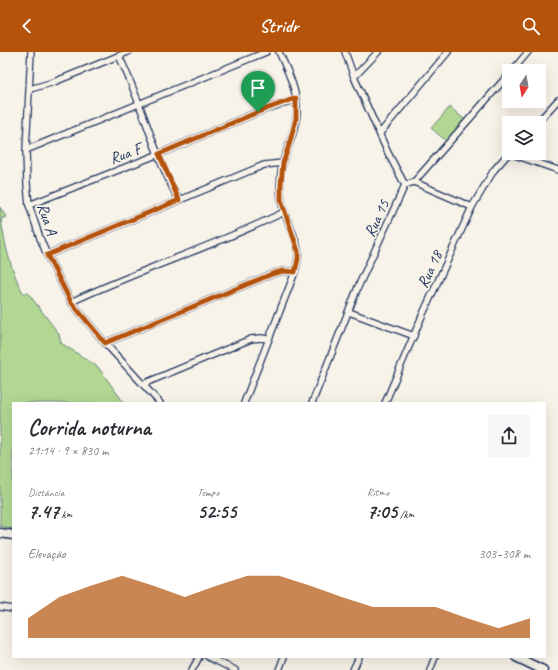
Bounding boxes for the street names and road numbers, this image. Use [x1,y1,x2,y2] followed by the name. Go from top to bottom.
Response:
[107,138,147,169] street label: Rua F
[360,196,394,240] street label: Rua 15
[33,201,62,239] street label: Rua A
[413,246,448,291] street label: Rua 18

